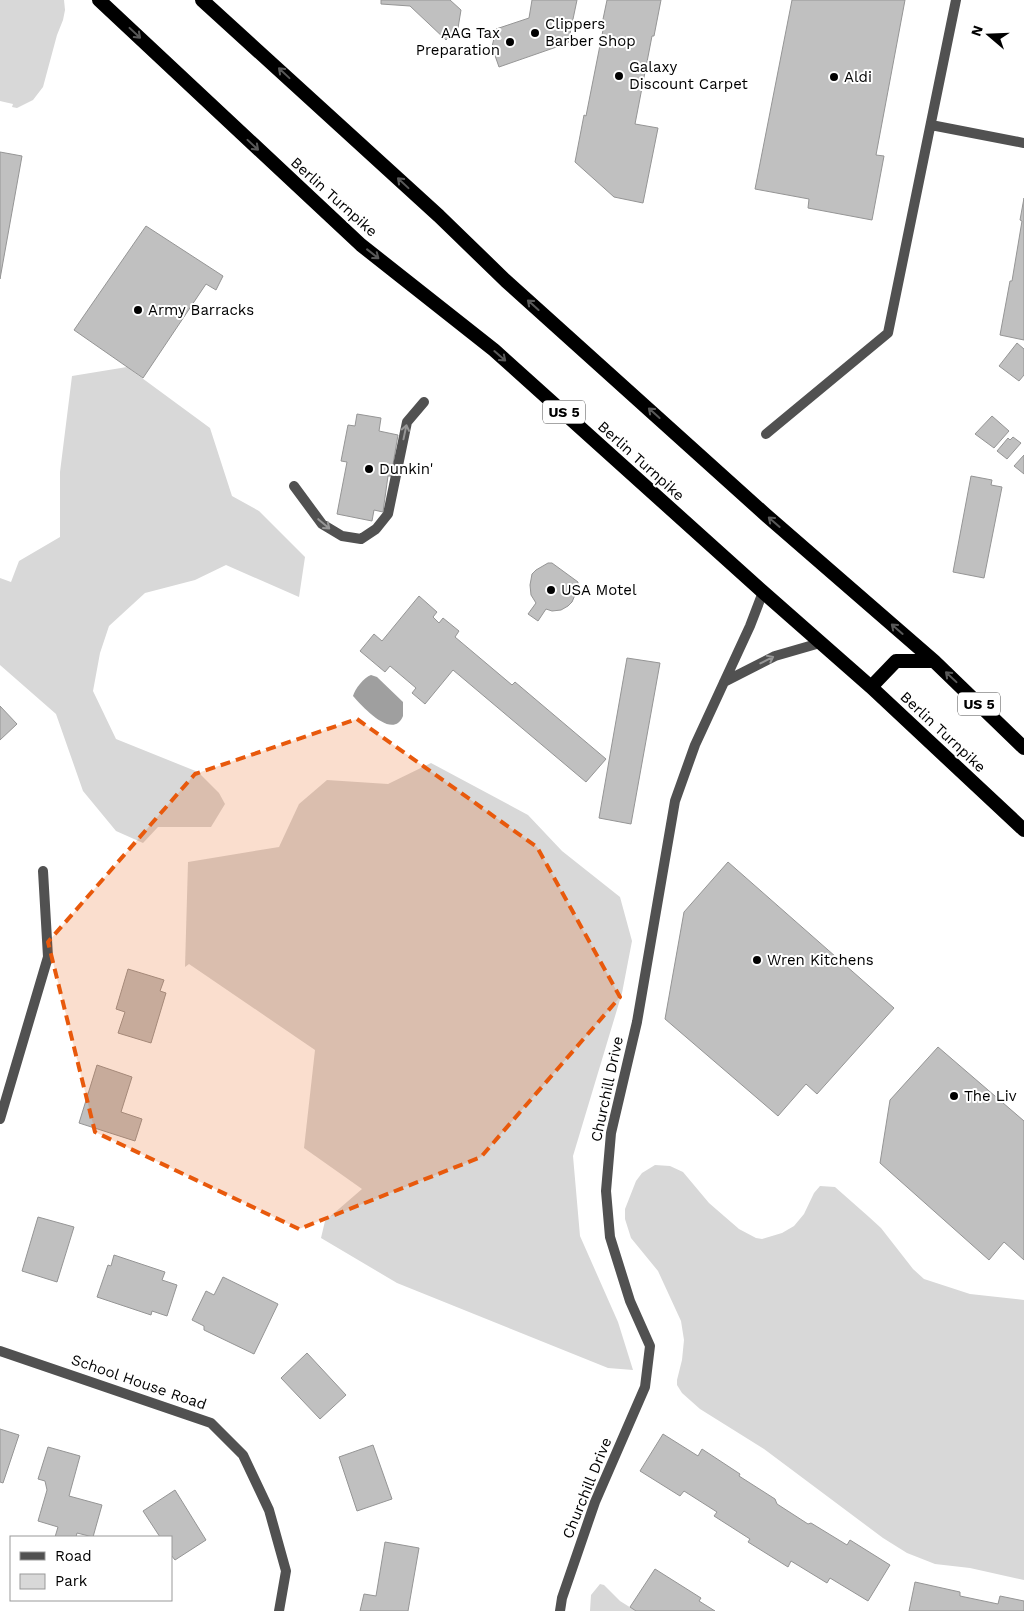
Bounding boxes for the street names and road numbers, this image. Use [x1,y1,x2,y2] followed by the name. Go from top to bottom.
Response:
[287,153,381,241] street label: Berlin Turnpike
[543,401,585,424] road number: US 5
[594,417,688,505] street label: Berlin Turnpike
[897,688,989,776] street label: Berlin Turnpike
[958,692,1000,716] road number: US 5
[587,1035,627,1143] street label: Churchill Drive
[69,1350,209,1414] street label: School House Road
[559,1435,615,1541] street label: Churchill Drive

